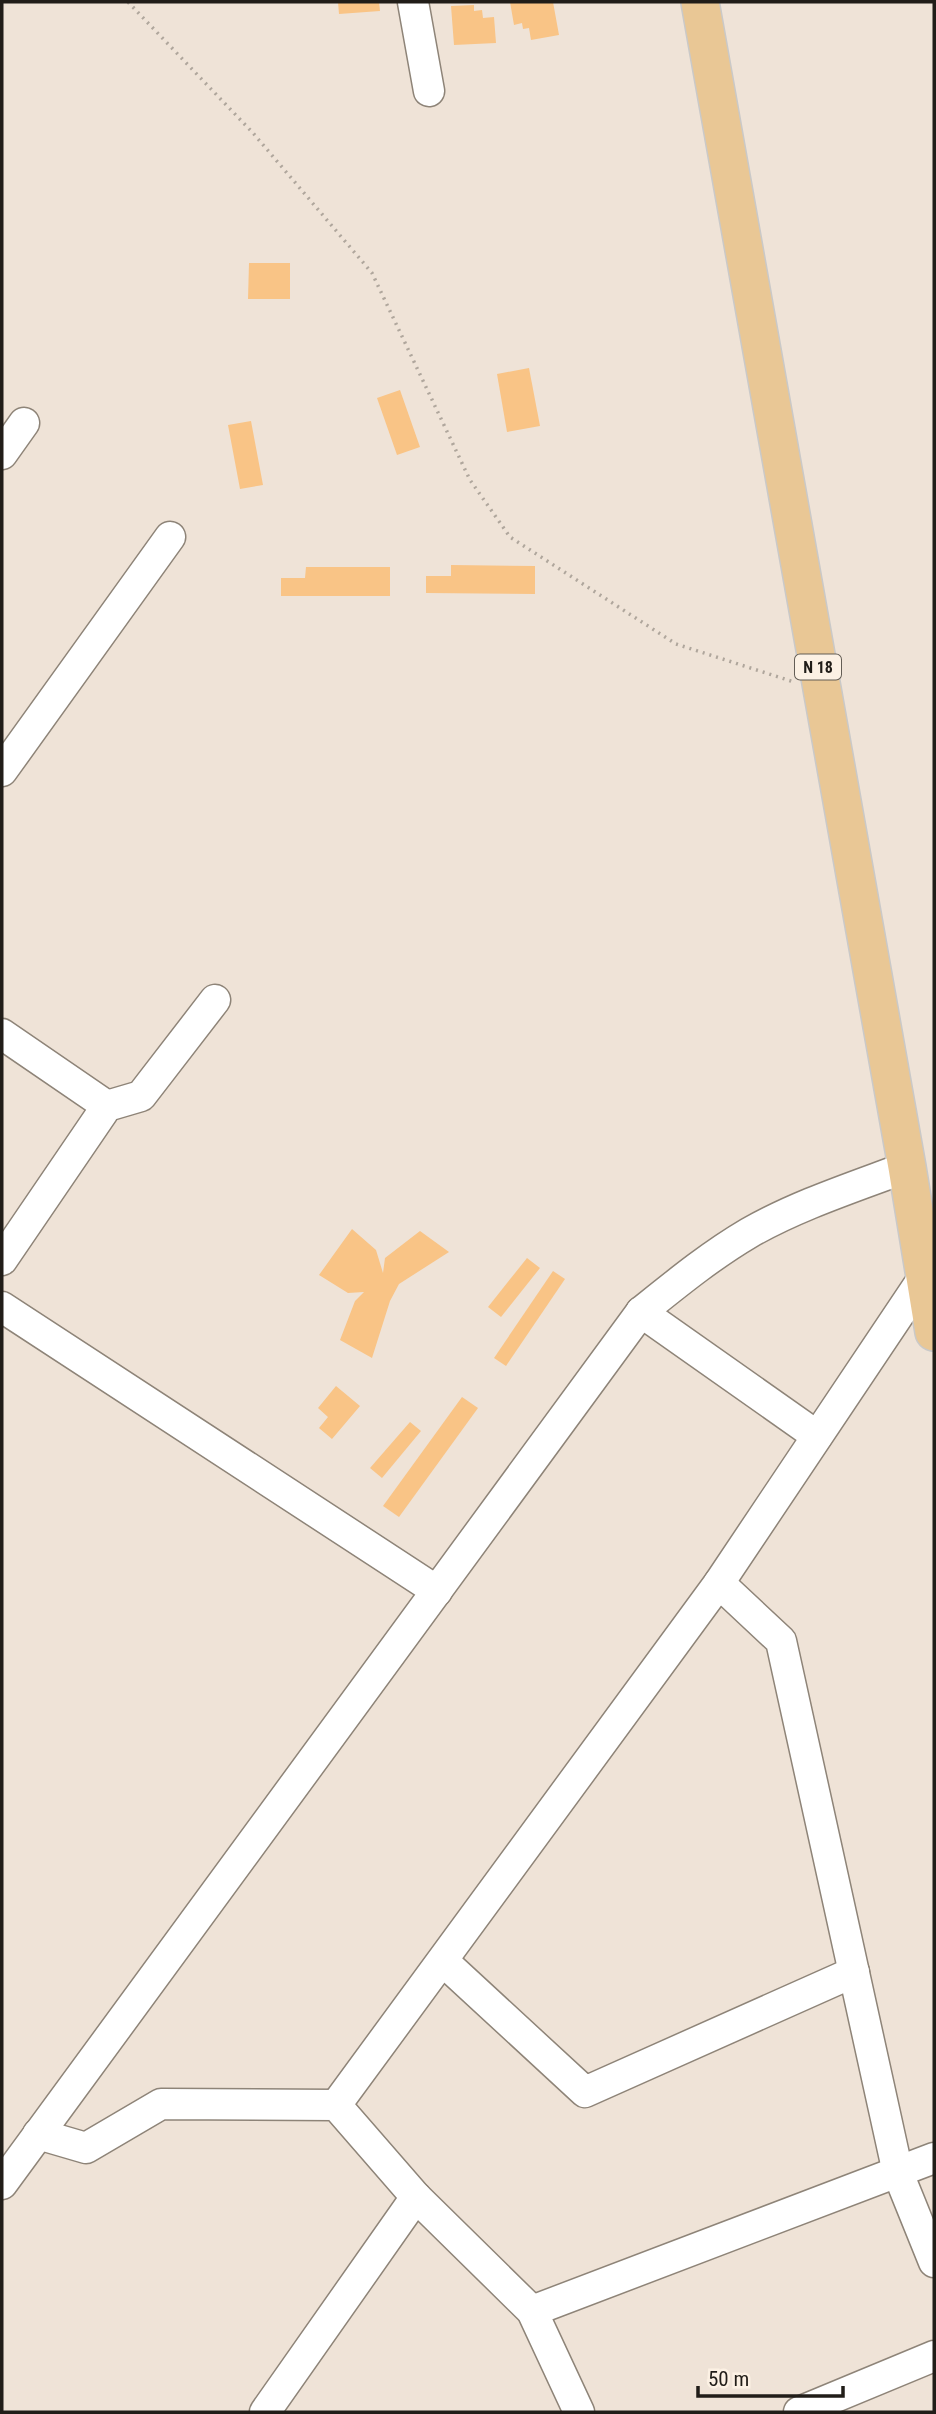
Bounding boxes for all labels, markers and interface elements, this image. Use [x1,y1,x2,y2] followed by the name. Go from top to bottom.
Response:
[795,654,841,680] road number: N 18
[698,2354,843,2398] scale bar
[708,2367,749,2391] text: 50 m

